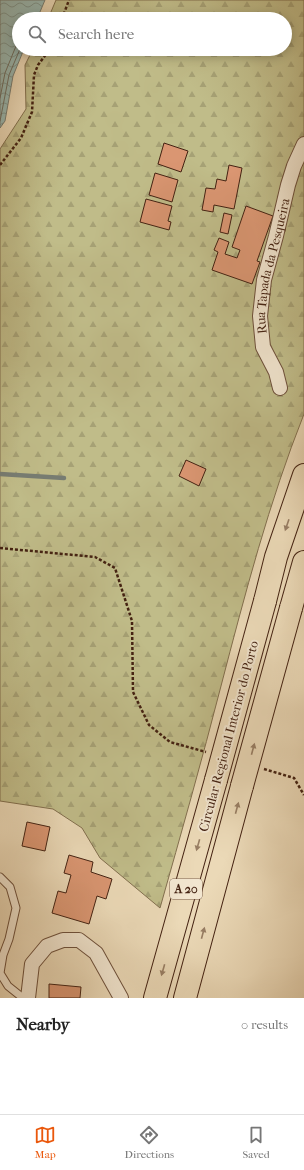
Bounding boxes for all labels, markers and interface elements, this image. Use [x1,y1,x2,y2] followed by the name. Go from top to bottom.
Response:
[12,12,292,56] search box
[26,23,48,45] icon: search
[58,25,134,43] text: Search here
[253,196,293,335] street label: Rua Tapada da Pesqueira
[284,519,290,531] one-way arrow
[196,639,261,833] street label: Circular Regional Interior do Porto
[250,743,256,755] one-way arrow
[234,802,240,814] one-way arrow
[195,839,201,851] one-way arrow
[170,879,202,899] road number: A 20
[200,927,206,939] one-way arrow
[160,964,166,976] one-way arrow
[16,1014,70,1034] text: Nearby
[241,1017,288,1032] text: 0 results
[34,1124,56,1161] tab: Map
[125,1124,174,1161] tab: Directions
[242,1124,270,1161] tab: Saved

